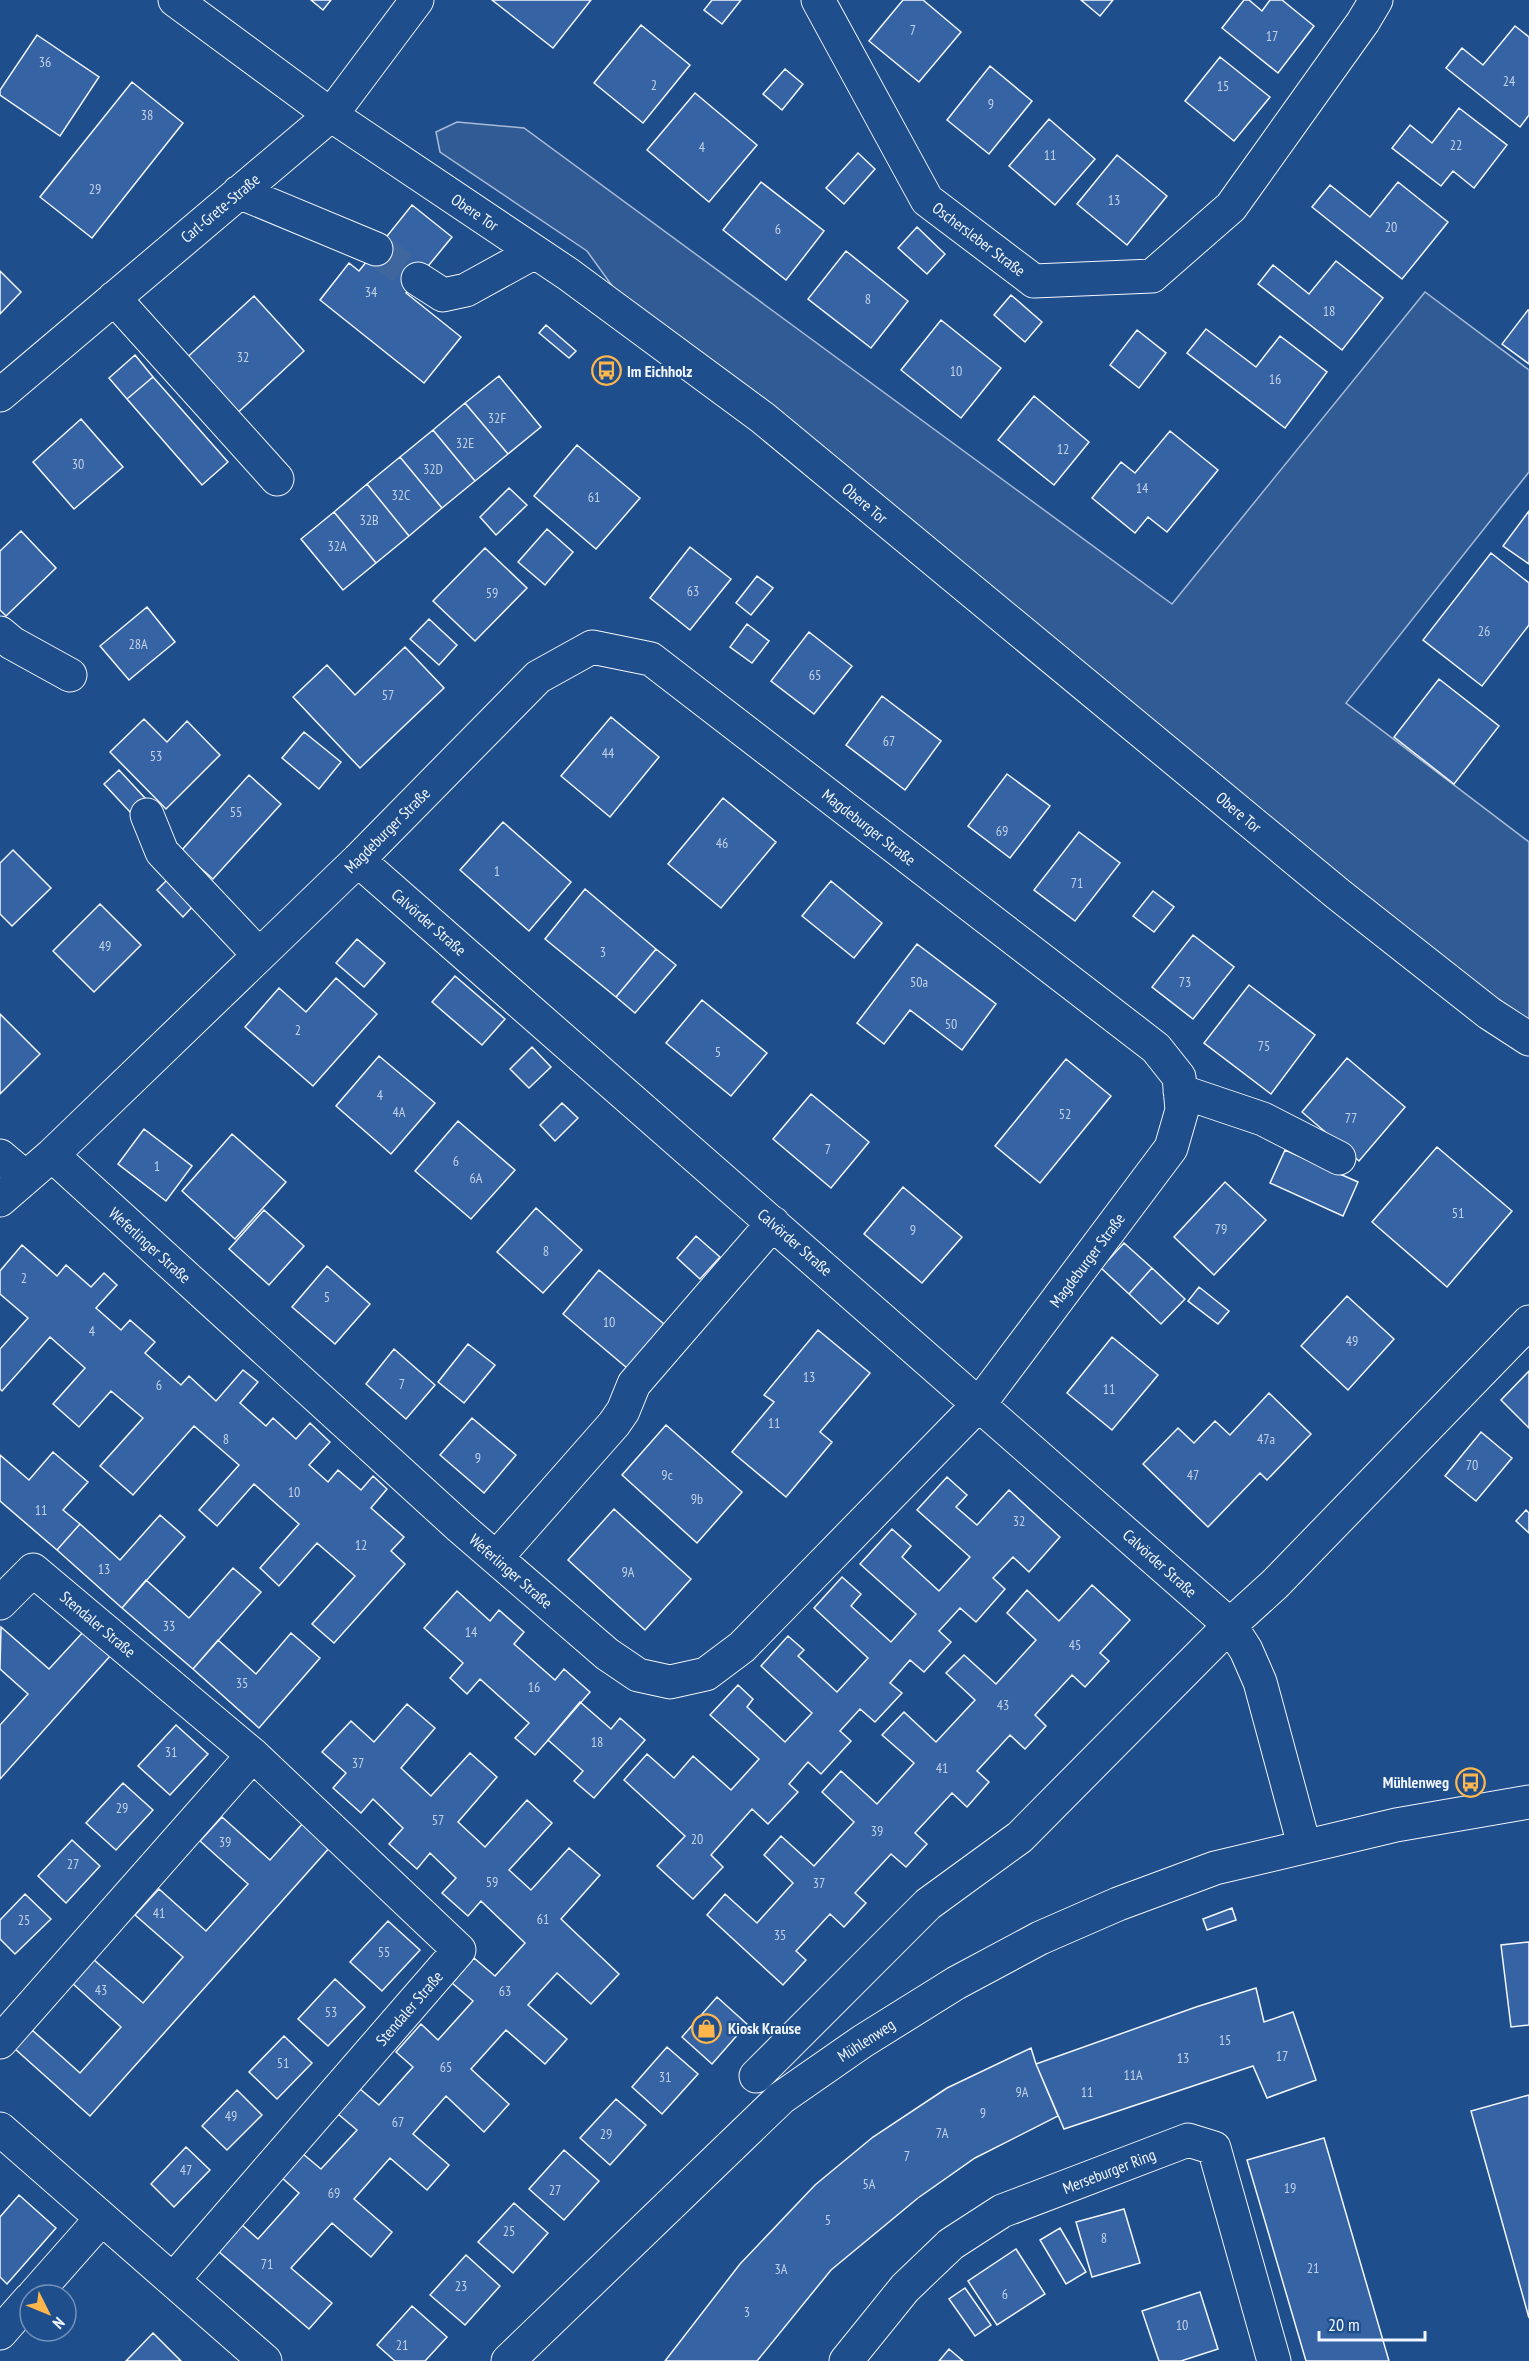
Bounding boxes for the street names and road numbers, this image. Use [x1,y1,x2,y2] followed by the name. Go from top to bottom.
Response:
[176,169,264,247] street label: Carl-Grete-Straße
[447,189,503,235] street label: Obere Tor
[928,197,1030,281] street label: Oschersleber Straße
[838,478,892,528] street label: Obere Tor
[340,783,434,877] street label: Magdeburger Straße
[818,784,920,870] street label: Magdeburger Straße
[1212,787,1266,837] street label: Obere Tor
[388,884,470,960] street label: Calvörder Straße
[105,1203,195,1287] street label: Weferlinger Straße
[754,1204,836,1280] street label: Calvörder Straße
[1045,1209,1129,1311] street label: Magdeburger Straße
[1119,1525,1201,1601] street label: Calvörder Straße
[465,1529,557,1613] street label: Weferlinger Straße
[56,1587,140,1661] street label: Stendaler Straße
[371,1966,447,2050] street label: Stendaler Straße
[834,2014,898,2066] street label: Mühlenweg
[1060,2144,1158,2198] street label: Merseburger Ring

